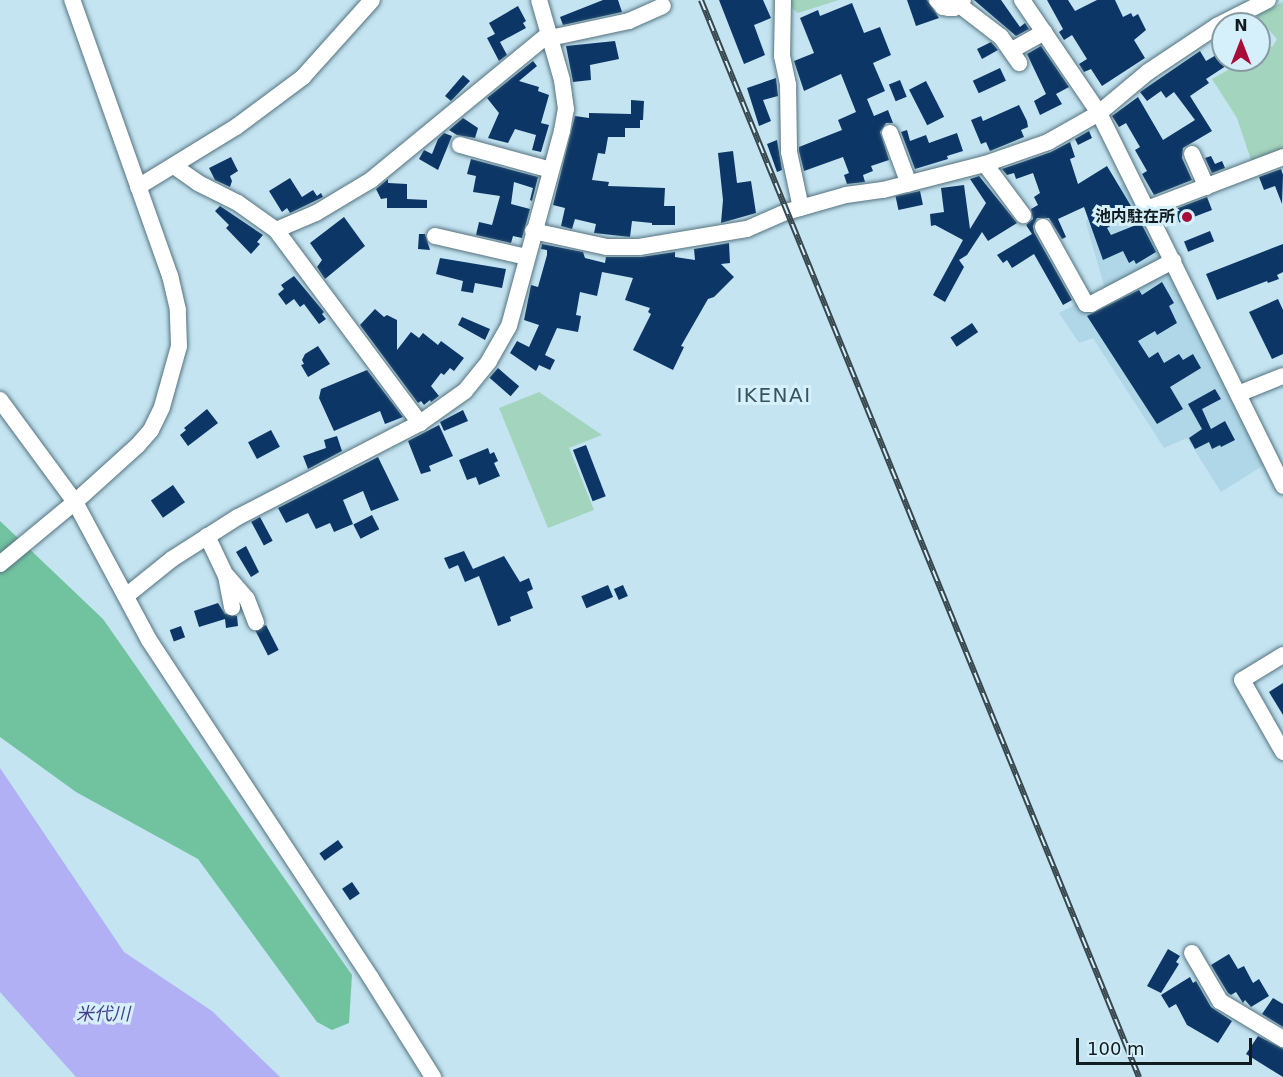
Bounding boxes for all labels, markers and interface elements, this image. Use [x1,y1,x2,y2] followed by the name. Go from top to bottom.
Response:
[1211,12,1271,72] north arrow
[1234,16,1248,35] text: N
[1095,207,1175,227] place label: 池内駐在所
[1180,210,1194,224] marker: 池内駐在所
[736,383,812,407] district label: IKENAI
[76,1003,130,1025] water label: 米代川
[1079,1026,1254,1064] scale bar
[1087,1038,1145,1059] text: 100 m

